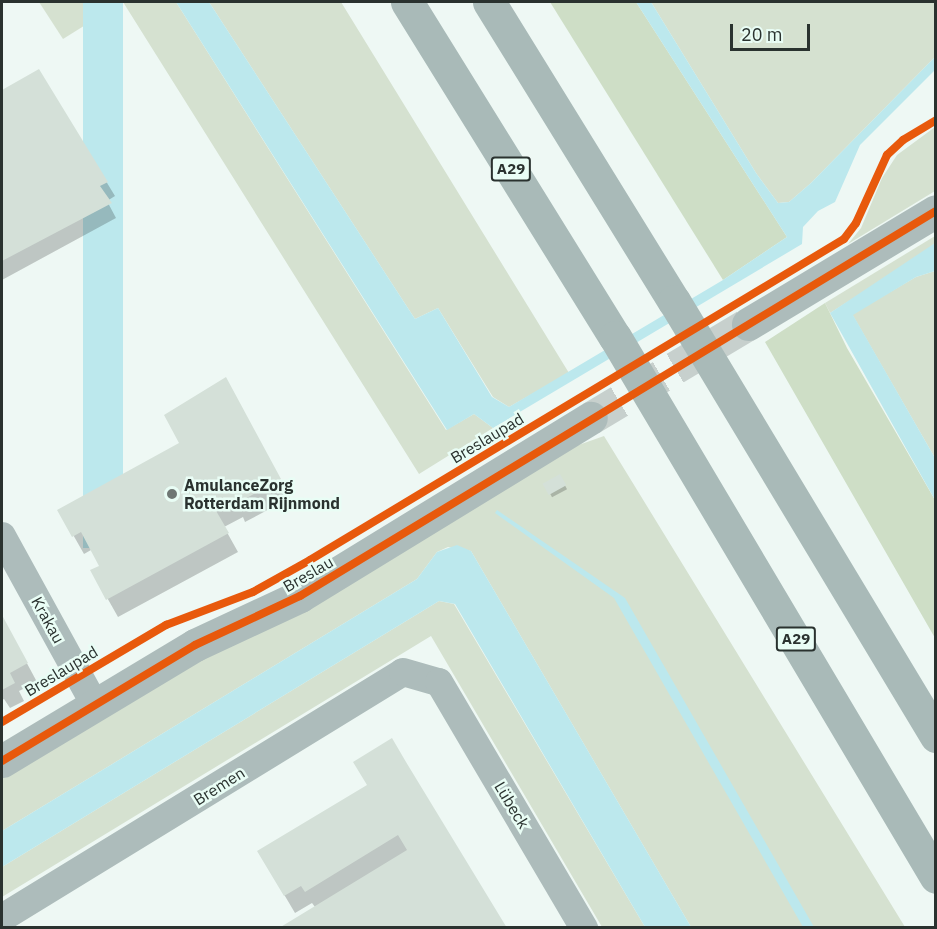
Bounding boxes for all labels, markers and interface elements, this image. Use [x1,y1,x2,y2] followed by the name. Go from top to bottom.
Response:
[733,12,812,50] scale bar
[741,23,783,46] text: 20 m
[490,157,532,181] road number: A29
[447,409,527,467] street label: Breslaupad
[184,475,340,513] place label: AmulanceZorg Rotterdam Rijnmond
[165,487,179,501] marker: AmulanceZorg Rotterdam Rijnmond
[279,552,337,596] street label: Breslau
[27,593,69,647] street label: Krakau
[775,627,817,651] road number: A29
[21,642,101,700] street label: Breslaupad
[190,763,248,809] street label: Bremen
[491,778,533,832] street label: Lübeck

